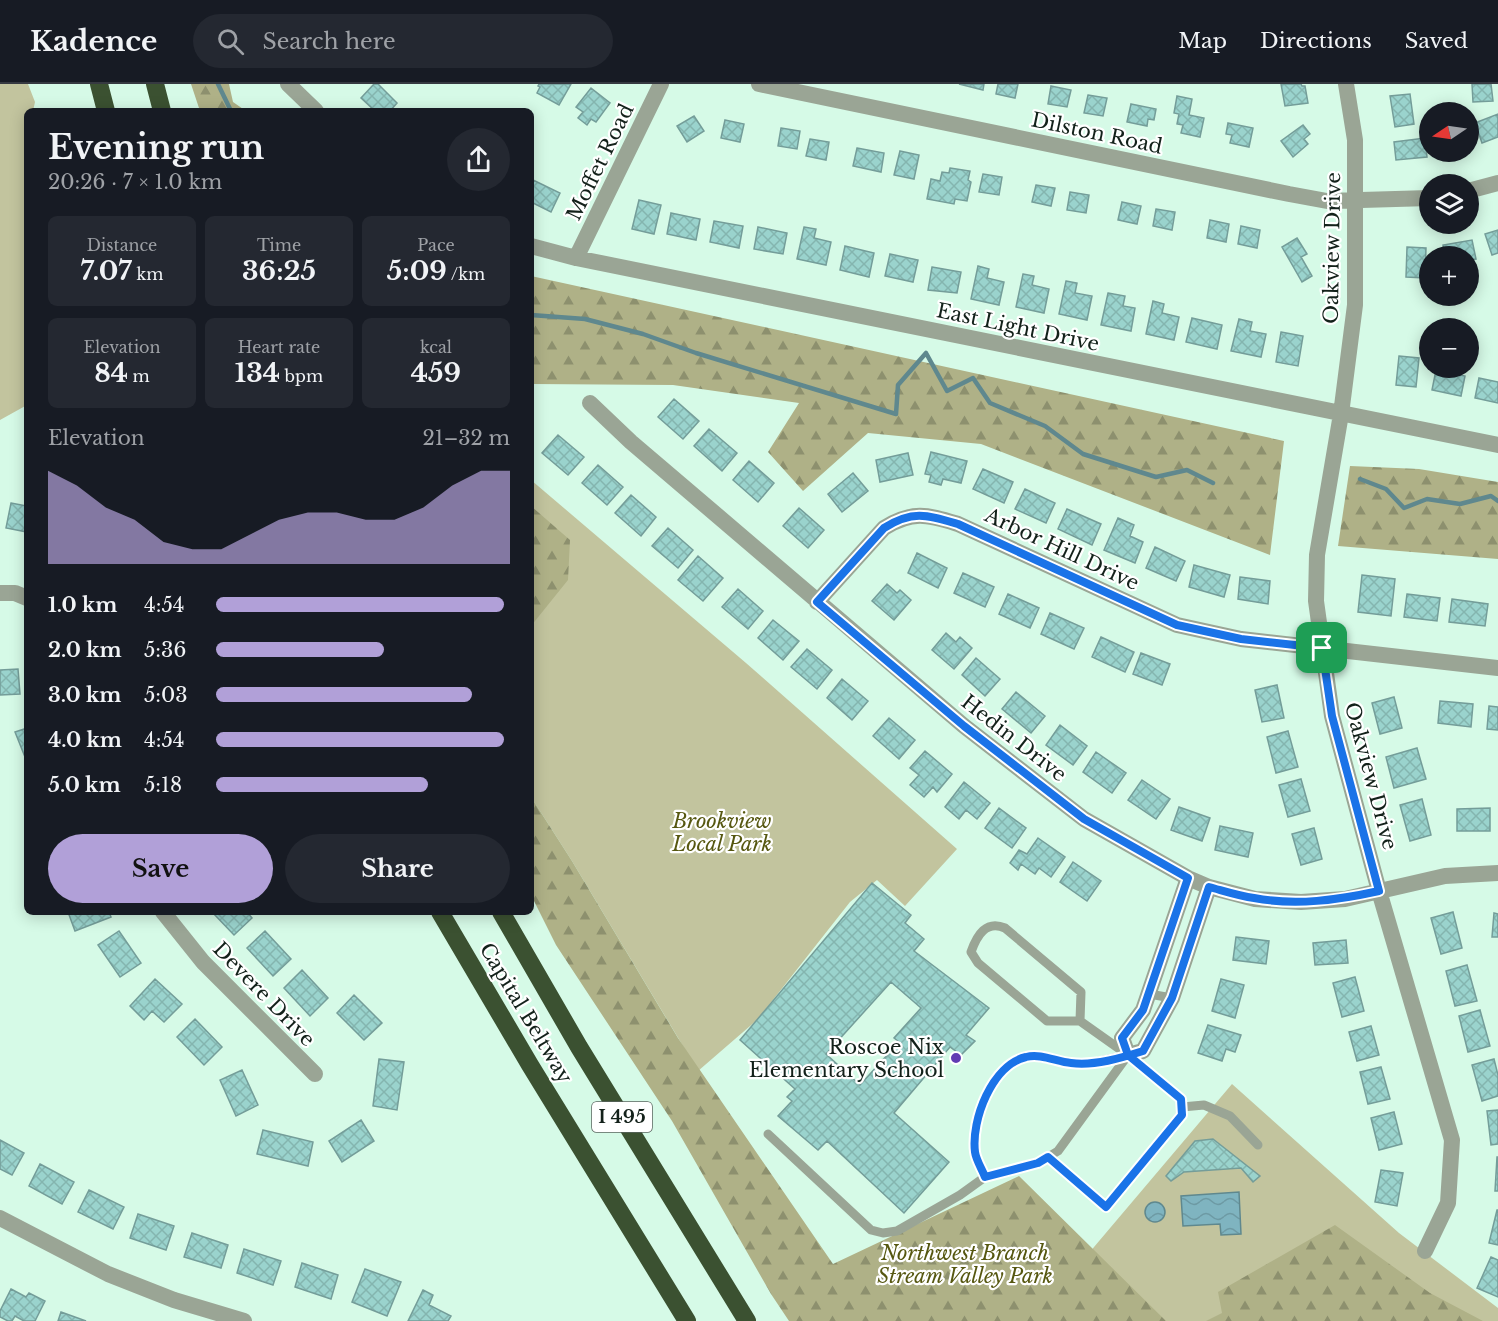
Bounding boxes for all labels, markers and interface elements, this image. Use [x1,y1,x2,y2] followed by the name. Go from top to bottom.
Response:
[193,14,613,68] search box
[30,24,157,59] text: Kadence
[214,25,247,58] icon: search
[262,28,396,55] text: Search here
[1178,28,1227,54] text: Map
[1260,28,1372,54] text: Directions
[1405,28,1468,54] text: Saved
[561,100,639,224] street label: Moffet Road
[1419,102,1479,162] north arrow
[1419,102,1479,378] map controls
[1029,107,1165,159] street label: Dilston Road
[48,127,264,168] text: Evening run
[447,128,510,191] button: share
[48,170,222,194] text: 20:26 · 7 × 1.0 km
[1319,172,1345,324] street label: Oakview Drive
[1419,174,1479,234] button: layers
[87,235,157,255] text: Distance
[257,235,301,255] text: Time
[417,235,455,255] text: Pace
[1419,246,1479,306] button: +
[81,255,132,287] text: 7.07
[242,255,316,287] text: 36:25
[387,255,447,287] text: 5:09
[132,264,163,284] text: km
[447,264,485,284] text: /km
[935,298,1101,356] street label: East Light Drive
[1419,318,1479,378] button: −
[83,337,161,357] text: Elevation
[238,337,320,357] text: Heart rate
[420,337,452,357] text: kcal
[94,357,128,389] text: 84
[235,357,280,389] text: 134
[411,357,461,389] text: 459
[128,366,150,386] text: m
[280,366,323,386] text: bpm
[48,426,145,450] text: Elevation
[422,426,510,450] text: 21–32 m
[980,502,1143,595] street label: Arbor Hill Drive
[48,593,117,617] text: 1.0 km
[144,593,184,617] text: 4:54
[1296,622,1347,673] pin
[1305,631,1338,664] icon: arrive
[48,638,122,662] text: 2.0 km
[144,638,186,662] text: 5:36
[48,683,121,707] text: 3.0 km
[144,683,188,707] text: 5:03
[957,690,1071,786] street label: Hedin Drive
[1340,700,1402,852] street label: Oakview Drive
[48,728,122,752] text: 4.0 km
[144,728,184,752] text: 4:54
[48,773,121,797] text: 5.0 km
[144,773,182,797] text: 5:18
[671,809,772,856] park label: Brookview Local Park
[48,834,273,903] button: Save
[285,834,510,903] button: Share
[208,937,320,1051] street label: Devere Drive
[475,938,577,1088] street label: Capital Beltway
[749,1035,944,1082] place label: Roscoe Nix Elementary School
[949,1051,963,1065] marker: Roscoe Nix Elementary School
[592,1102,652,1132] road number: I 495
[877,1241,1053,1288] park label: Northwest Branch Stream Valley Park

